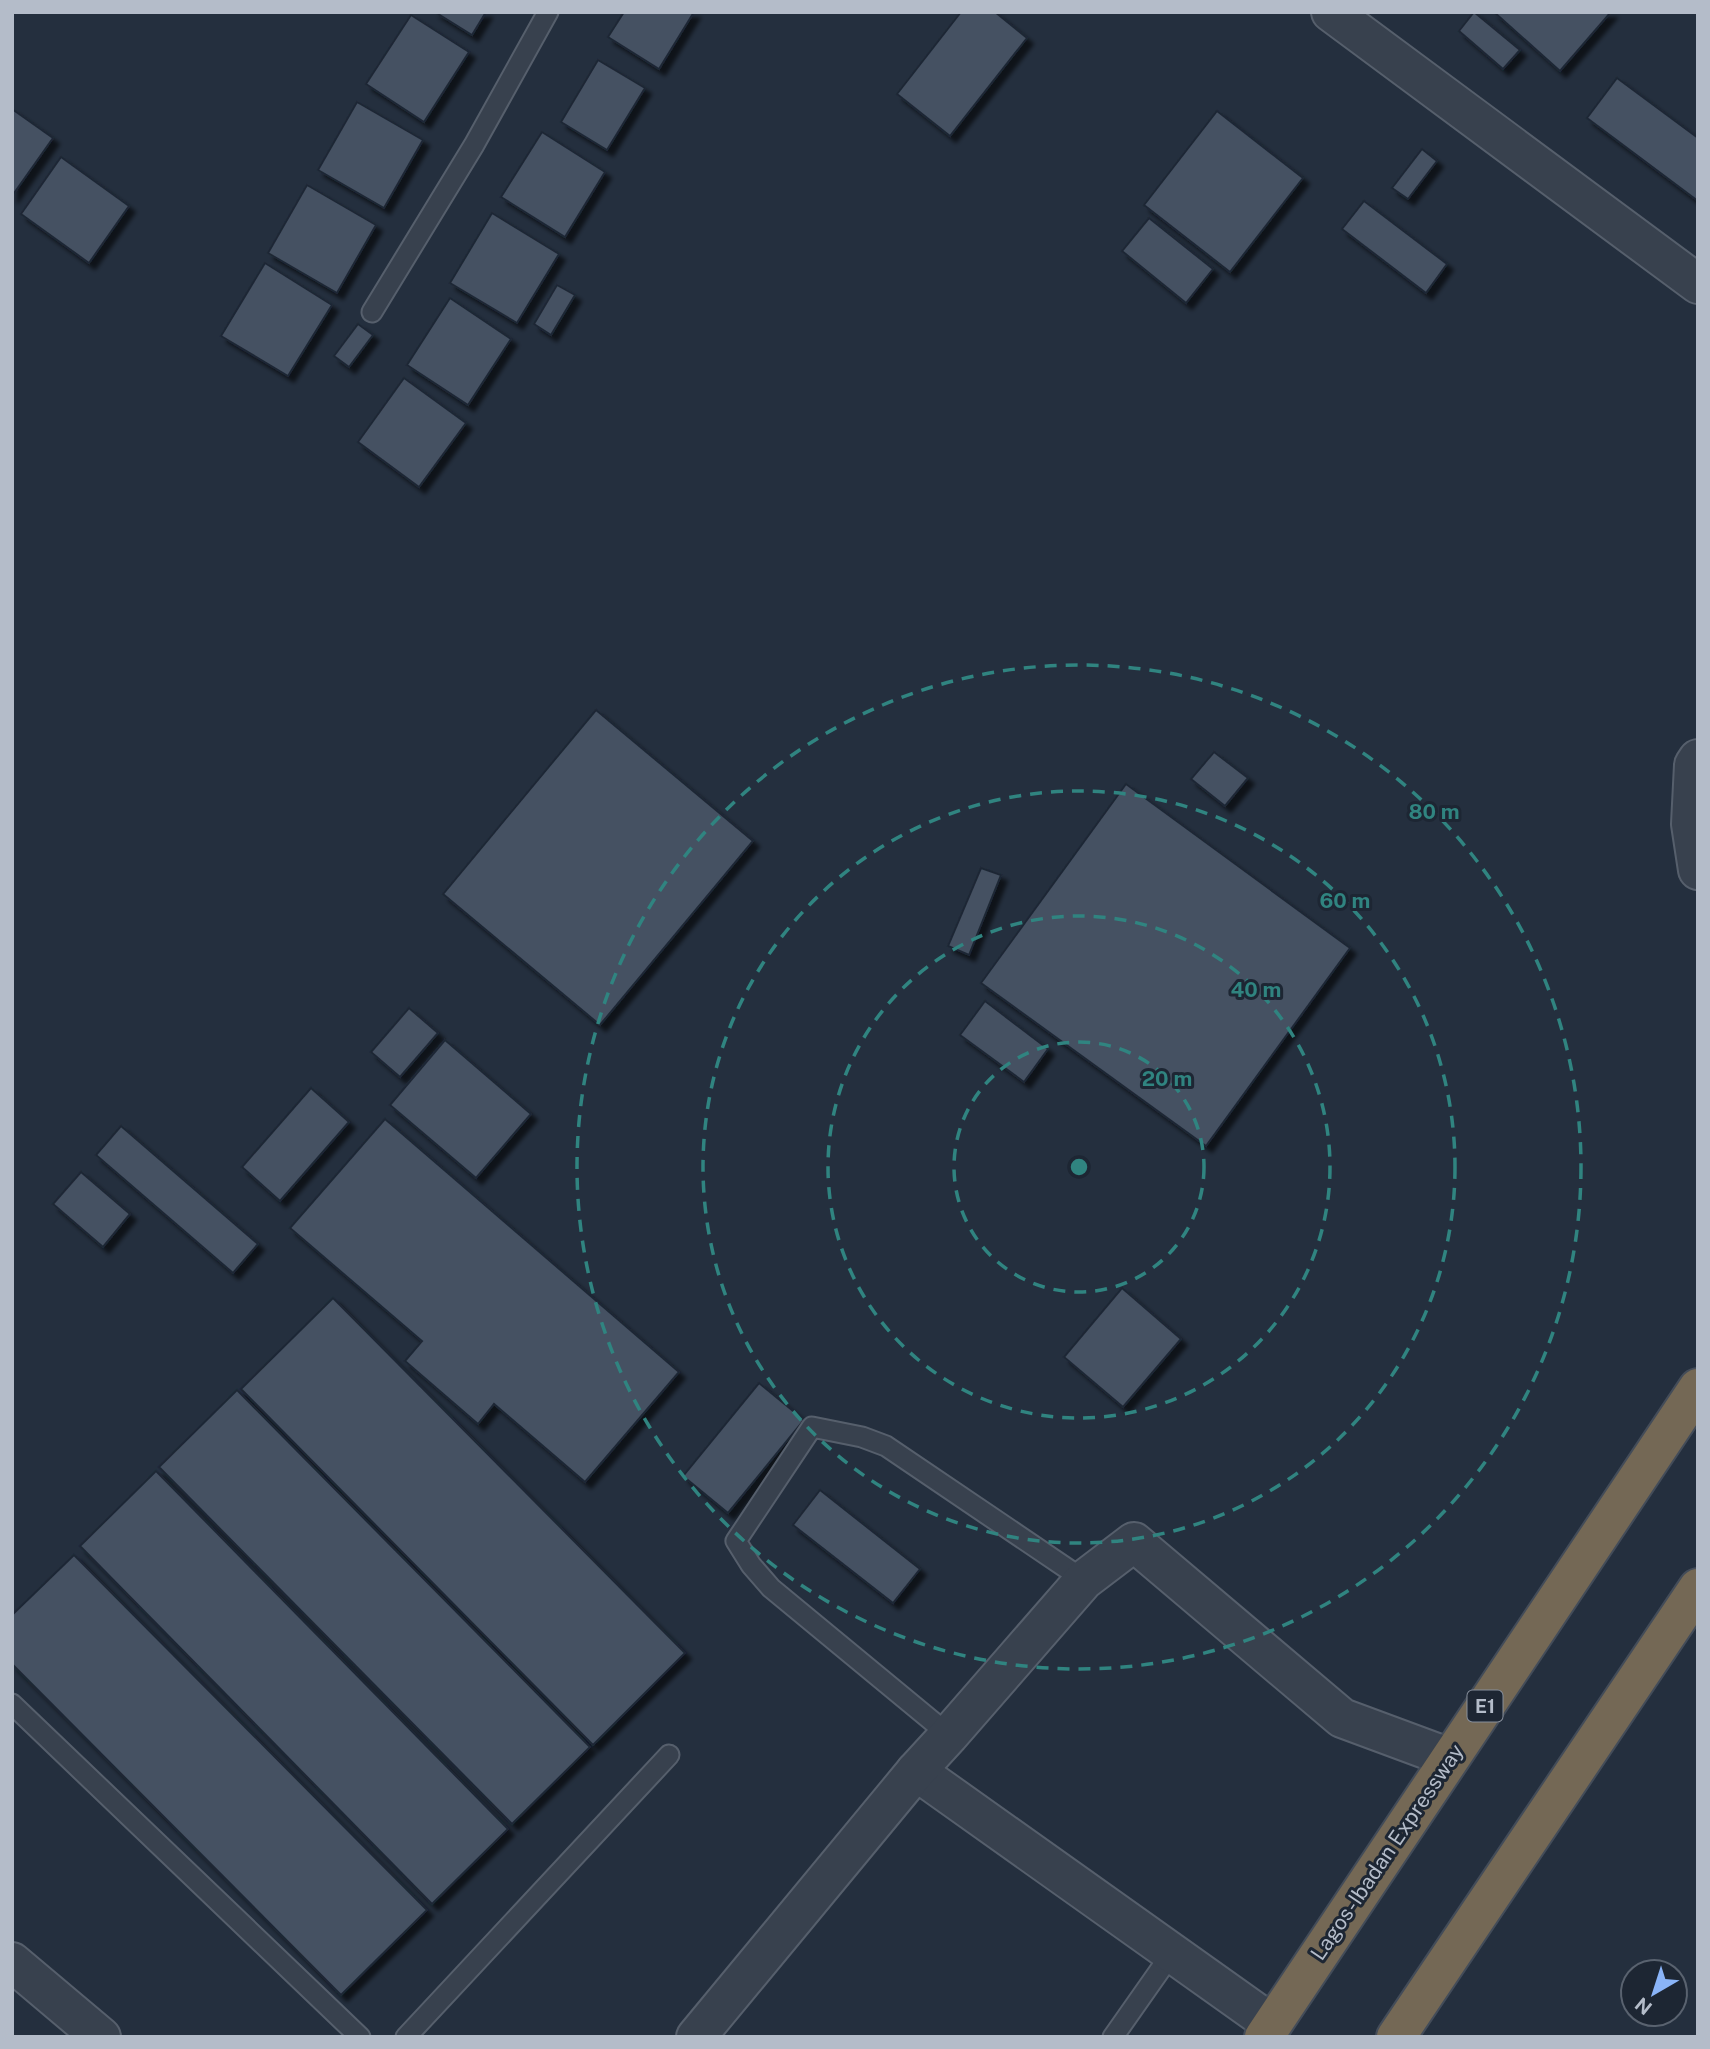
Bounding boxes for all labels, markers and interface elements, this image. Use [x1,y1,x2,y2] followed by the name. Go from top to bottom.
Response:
[1408,799,1460,824] text: 80 m
[1320,888,1370,913] text: 60 m
[1231,977,1281,1002] text: 40 m
[1142,1066,1192,1091] text: 20 m
[1067,1155,1091,1179] centre of rings
[1468,1690,1502,1722] road number: E1
[1305,1739,1469,1965] street label: Lagos-Ibadan Expressway
[1619,1958,1689,2028] north arrow
[1631,1993,1656,2019] text: N

